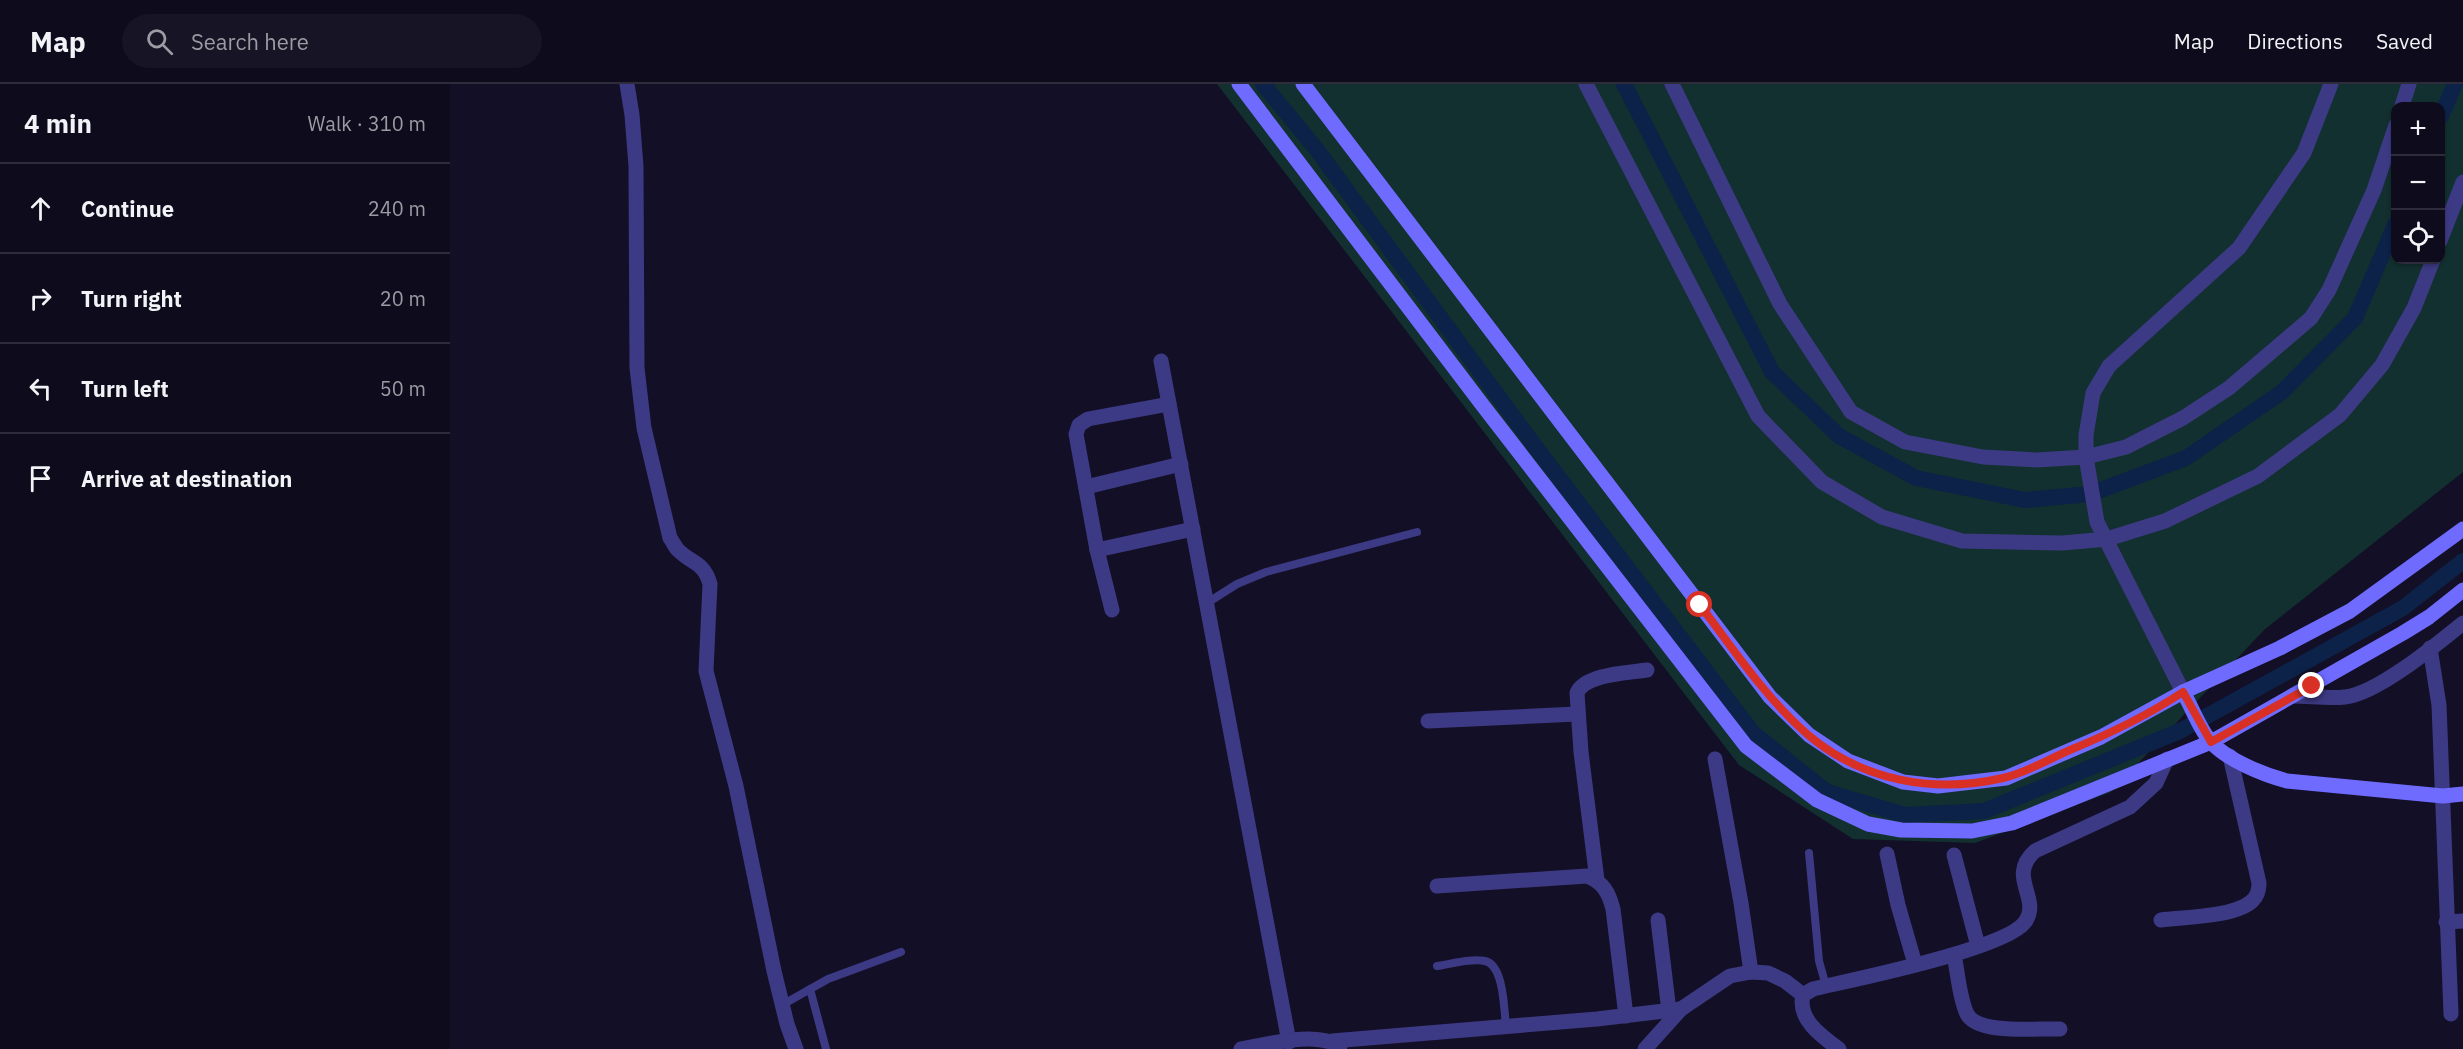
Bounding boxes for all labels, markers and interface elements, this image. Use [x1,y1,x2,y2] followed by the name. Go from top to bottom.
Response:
[122,14,542,68] search box
[30,23,86,60] text: Map
[143,25,176,58] icon: search
[191,27,309,56] text: Search here
[2174,27,2214,55] text: Map
[2247,27,2343,55] text: Directions
[2376,27,2433,55] text: Saved
[2391,102,2445,264] map controls
[2391,102,2445,156] button: +
[24,106,92,140] text: 4 min
[308,110,426,137] text: Walk · 310 m
[2391,156,2445,210] button: −
[24,192,57,225] icon: ahead
[81,194,174,223] text: Continue
[368,195,426,222] text: 240 m
[2391,210,2445,264] button: locate
[24,282,57,315] icon: right
[81,284,182,313] text: Turn right
[380,285,426,312] text: 20 m
[24,372,57,405] icon: left
[81,374,169,403] text: Turn left
[380,375,426,402] text: 50 m
[24,462,57,495] icon: arrive
[81,464,292,493] text: Arrive at destination
[1686,591,1712,617] route start
[2298,672,2324,698] route end

